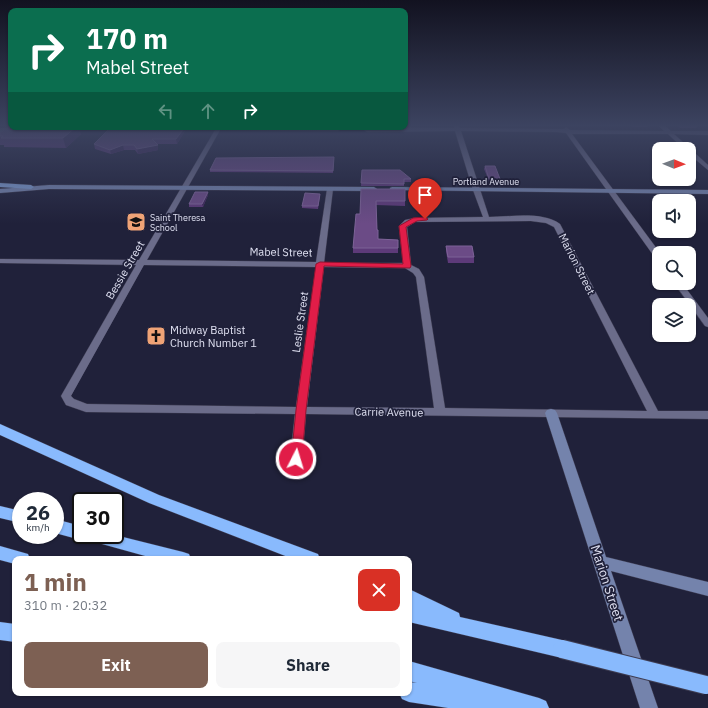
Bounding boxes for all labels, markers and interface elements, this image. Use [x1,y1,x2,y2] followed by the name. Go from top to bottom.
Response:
[86,20,168,57] text: 170 m
[20,24,72,76] icon: right
[86,56,189,79] text: Mabel Street
[155,100,177,122] icon: left
[197,100,219,122] icon: ahead
[239,100,261,122] icon: right
[652,142,696,186] north arrow
[652,142,696,342] map controls
[453,176,519,187] street label: Portland Avenue
[408,178,442,219] pin
[414,184,436,206] icon: arrive
[652,194,696,238] button: sound
[125,211,147,233] school or university icon: Saint Theresa School
[150,212,205,233] place label: Saint Theresa School
[556,231,598,297] street label: Marion Street
[103,238,147,302] street label: Bessie Street
[249,244,313,260] street label: Mabel Street
[652,246,696,290] button: search
[289,291,311,353] street label: Leslie Street
[652,298,696,342] button: layers
[170,323,257,350] place label: Midway Baptist Church Number 1
[145,325,167,347] church icon: Midway Baptist Church Number 1
[354,404,424,420] street label: Carrie Avenue
[275,438,317,480] position arrow
[72,492,124,544] speed limit sign: 30
[26,499,50,526] text: 26
[26,521,50,534] text: km/h
[587,543,627,623] street label: Marion Street
[24,566,87,598] text: 1 min
[358,569,400,611] button: close
[24,597,107,614] text: 310 m · 20:32
[24,642,208,688] button: Exit
[216,642,400,688] button: Share

